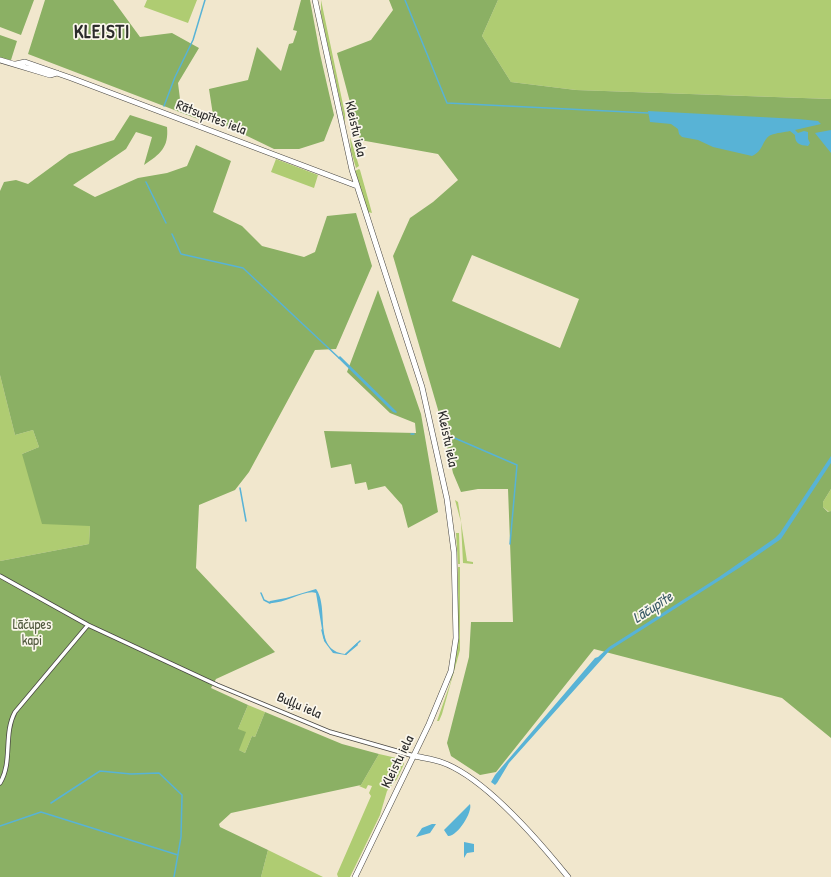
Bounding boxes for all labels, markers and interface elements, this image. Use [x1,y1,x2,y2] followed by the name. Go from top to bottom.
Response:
[74,22,130,44] district label: KLEISTI
[174,97,248,139] street label: Rātsupītes iela
[340,99,370,159] street label: Kleistu iela
[433,410,461,468] street label: Kleistu iela
[630,588,676,628] water label: Lāčupīte
[13,617,51,650] park label: Lāčupes kapi
[274,689,324,723] street label: Buļļu iela
[378,733,418,791] street label: Kleistu iela

